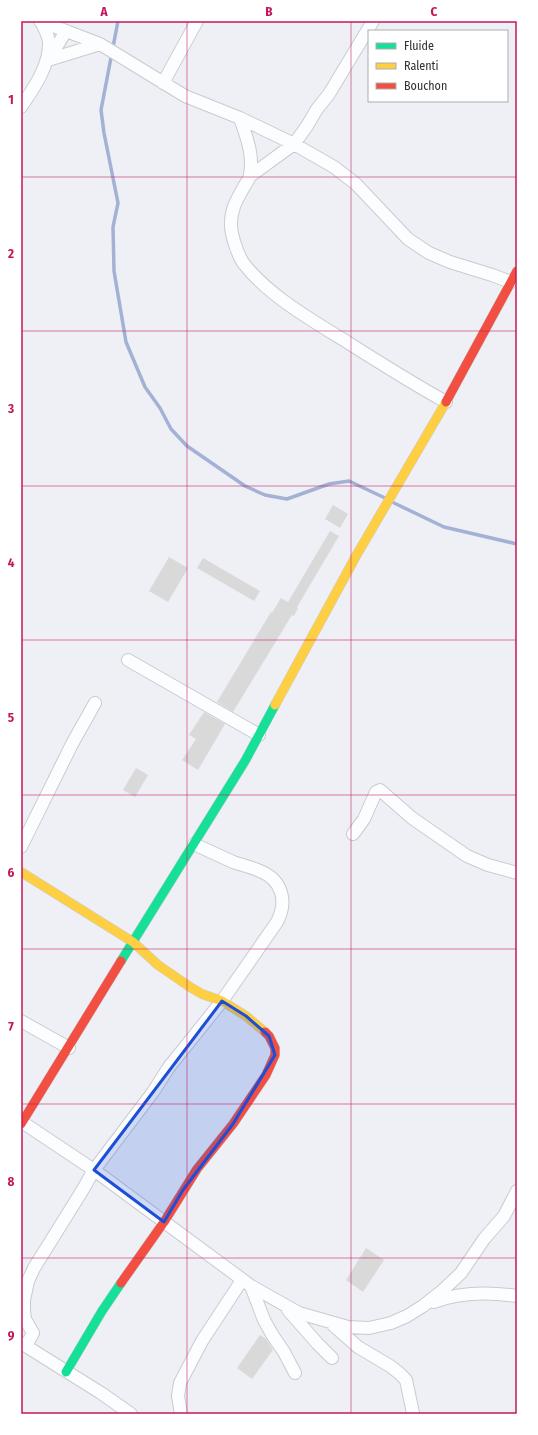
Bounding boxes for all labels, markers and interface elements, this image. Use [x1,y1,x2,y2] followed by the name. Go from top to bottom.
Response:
[99,4,108,19] text: A
[265,4,273,19] text: B
[431,4,438,19] text: C
[368,30,508,102] legend
[404,39,434,53] text: Fluide
[404,59,439,73] text: Ralenti
[404,79,447,93] text: Bouchon
[8,92,14,107] text: 1
[7,246,14,261] text: 2
[7,401,14,416] text: 3
[8,555,15,570] text: 4
[8,710,14,725] text: 5
[8,865,15,880] text: 6
[8,1019,14,1034] text: 7
[8,1174,15,1189] text: 8
[8,1328,15,1343] text: 9

